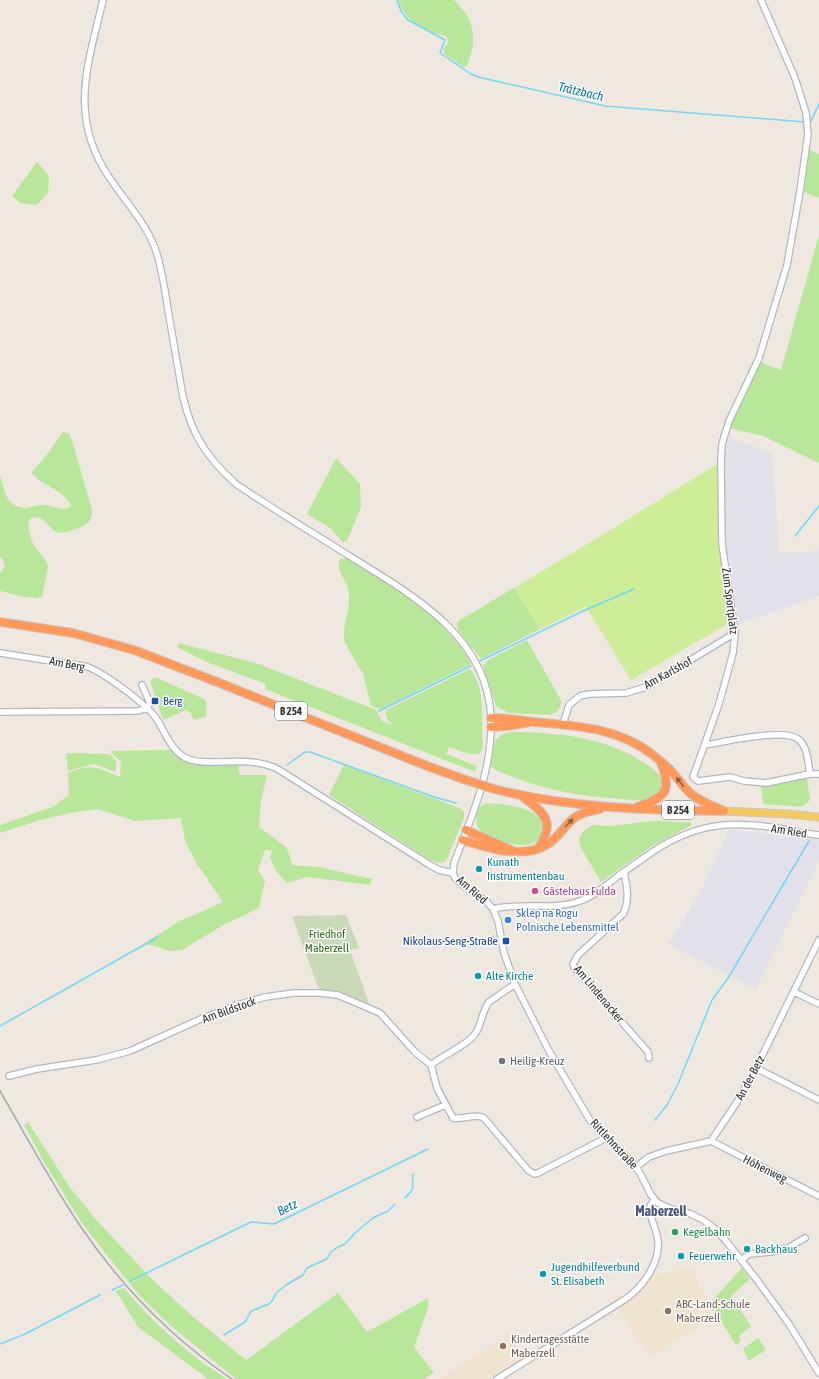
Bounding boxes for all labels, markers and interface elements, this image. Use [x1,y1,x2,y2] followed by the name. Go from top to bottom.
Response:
[557,79,606,104] water label: Trätzbach
[719,567,741,636] street label: Zum Sportplatz
[48,654,87,674] street label: Am Berg
[641,654,695,692] street label: Am Karlshof
[163,694,183,708] place label: Berg
[150,696,160,706] marker: Berg
[275,702,307,720] road number: B 254
[676,777,685,788] one-way arrow
[662,801,694,819] road number: B 254
[564,818,574,828] one-way arrow
[770,821,808,841] street label: Am Ried
[487,855,565,883] place label: Kunath Instrumentenbau
[474,864,484,874] marker: Kunath Instrumentenbau
[454,873,490,907] street label: Am Ried
[543,884,616,898] place label: Gästehaus Fulda
[530,886,540,896] marker: Gästehaus Fulda
[516,906,620,934] place label: Sklep na Rogu Polnische Lebensmittel
[503,915,513,925] marker: Sklep na Rogu Polnische Lebensmittel
[305,927,350,955] park label: Friedhof Maberzell
[403,934,498,948] place label: Nikolaus-Seng-Straße
[501,936,511,946] marker: Nikolaus-Seng-Straße
[571,963,627,1026] street label: Am Lindenacker
[486,969,533,983] place label: Alte Kirche
[473,971,483,981] marker: Alte Kirche
[200,994,259,1026] street label: Am Bildstock
[732,1053,768,1103] street label: An der Betz
[510,1054,565,1068] place label: Heilig-Kreuz
[497,1056,507,1066] marker: Heilig-Kreuz
[587,1116,641,1172] street label: Rittlehnstraße
[741,1152,790,1186] street label: Höhenweg
[275,1196,300,1219] water label: Betz
[635,1203,687,1219] district label: Maberzell
[683,1225,731,1239] place label: Kegelbahn
[670,1227,680,1237] marker: Kegelbahn
[755,1242,797,1256] place label: Backhaus
[742,1244,752,1254] marker: Backhaus
[689,1249,736,1263] place label: Feuerwehr
[676,1251,686,1261] marker: Feuerwehr
[551,1260,640,1288] place label: Jugendhilfeverbund St. Elisabeth
[538,1269,548,1279] marker: Jugendhilfeverbund St. Elisabeth
[676,1297,750,1325] place label: ABC-Land-Schule Maberzell
[663,1306,673,1316] marker: ABC-Land-Schule Maberzell
[511,1332,589,1360] place label: Kindertagesstätte Maberzell
[498,1341,508,1351] marker: Kindertagesstätte Maberzell

